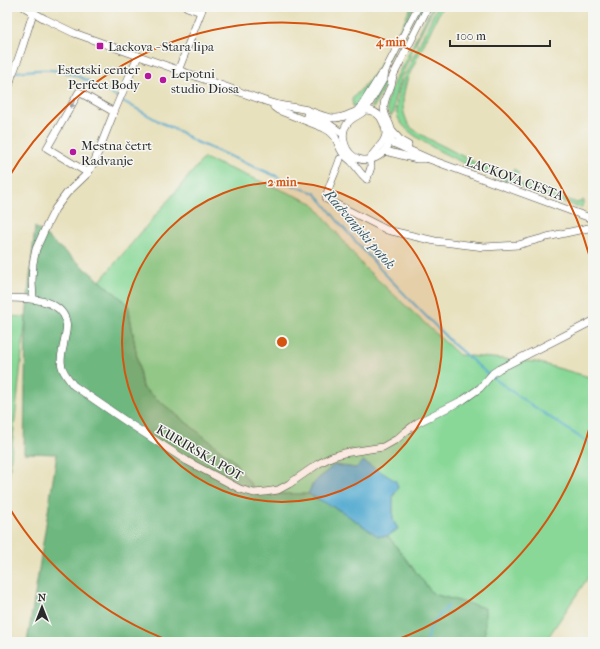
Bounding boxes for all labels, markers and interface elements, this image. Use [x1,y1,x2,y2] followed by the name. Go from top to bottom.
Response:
[450,22,550,48] scale bar
[456,29,486,43] text: 100 m
[375,35,407,50] text: 4 min
[108,39,215,54] place label: Lackova - Stara lipa
[95,41,105,51] marker: Lackova - Stara lipa
[57,62,141,92] place label: Estetski center Perfect Body
[171,66,240,96] place label: Lepotni studio Diosa
[143,71,153,81] marker: Estetski center Perfect Body
[158,75,168,85] marker: Lepotni studio Diosa
[69,97,76,109] one-way arrow
[81,138,152,168] place label: Mestna četrt Radvanje
[68,147,78,157] marker: Mestna četrt Radvanje
[464,154,566,203] street label: LACKOVA CESTA
[267,175,298,189] text: 2 min
[320,185,399,273] water label: Radvanjski potok
[275,335,289,349] centre of rings
[154,422,246,483] street label: KURIRSKA POT
[22,587,62,627] north arrow
[38,591,47,604] text: N

